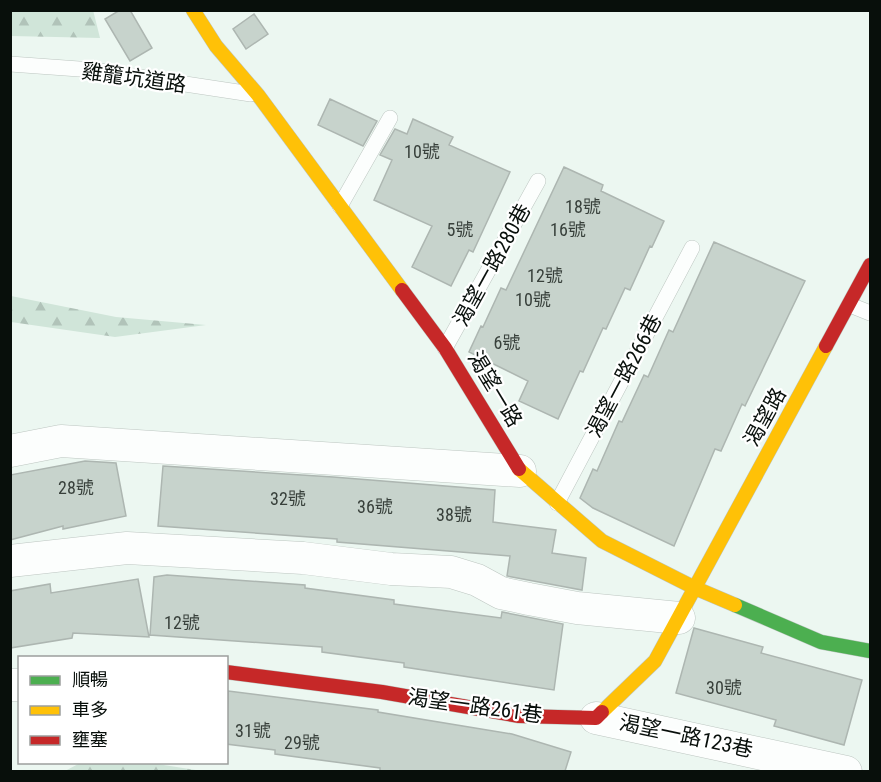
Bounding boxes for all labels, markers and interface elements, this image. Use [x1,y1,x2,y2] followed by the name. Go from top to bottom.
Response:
[80,59,188,97] street label: 雞籠坑道路
[404,141,440,162] house number: 10號
[565,196,601,217] house number: 18號
[449,200,535,330] street label: 渴望一路280巷
[447,219,473,240] house number: 5號
[550,219,586,240] house number: 16號
[527,265,563,286] house number: 12號
[515,289,551,310] house number: 10號
[581,310,667,442] street label: 渴望一路266巷
[494,332,520,353] house number: 6號
[463,347,527,431] street label: 渴望一路
[739,384,791,450] street label: 渴望路
[58,477,94,498] house number: 28號
[270,488,306,509] house number: 32號
[357,496,393,517] house number: 36號
[436,504,472,525] house number: 38號
[164,612,200,633] house number: 12號
[18,656,228,764] legend
[72,669,108,690] text: 順暢
[706,677,742,698] house number: 30號
[406,685,544,727] street label: 渴望一路261巷
[72,699,108,720] text: 車多
[617,710,755,762] street label: 渴望一路123巷
[235,720,271,741] house number: 31號
[72,729,108,750] text: 壅塞
[284,732,320,753] house number: 29號

